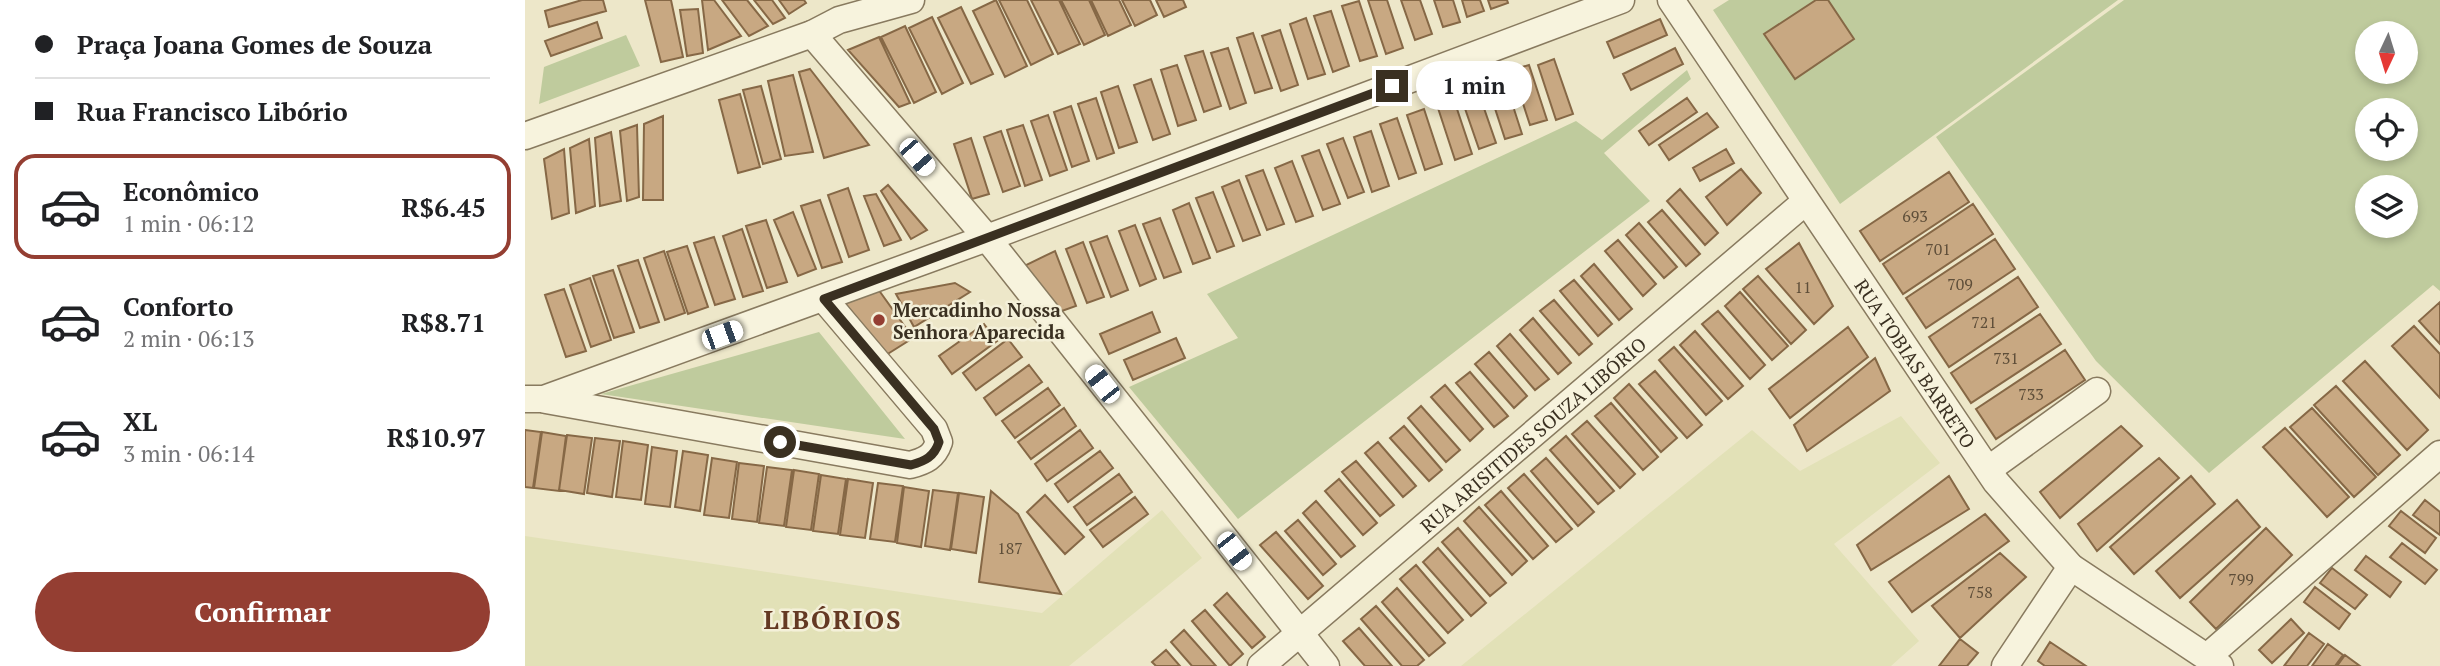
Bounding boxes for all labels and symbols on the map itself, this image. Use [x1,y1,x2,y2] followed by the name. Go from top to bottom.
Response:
[2355,21,2419,84] north arrow
[1417,62,1532,110] callout: 1 min
[1376,70,1408,102] route end
[896,134,939,180] car
[1902,205,1928,227] house number: 693
[1925,238,1951,260] house number: 701
[1947,273,1973,295] house number: 709
[1850,274,1982,453] street label: RUA TOBIAS BARRETO
[1794,276,1812,298] house number: 11
[893,297,1065,344] place label: Mercadinho Nossa Senhora Aparecida
[1971,311,1997,333] house number: 721
[871,312,887,328] marker: Mercadinho Nossa Senhora Aparecida
[699,318,746,352] car
[1414,331,1651,538] street label: RUA ARISITIDES SOUZA LIBÓRIO
[1993,347,2019,369] house number: 731
[1081,361,1124,407] car
[2018,383,2044,405] house number: 733
[764,426,796,458] route start
[1213,528,1256,574] car
[997,537,1023,559] house number: 187
[2228,568,2254,590] house number: 799
[1967,581,1993,603] house number: 758
[763,602,903,636] district label: LIBÓRIOS

